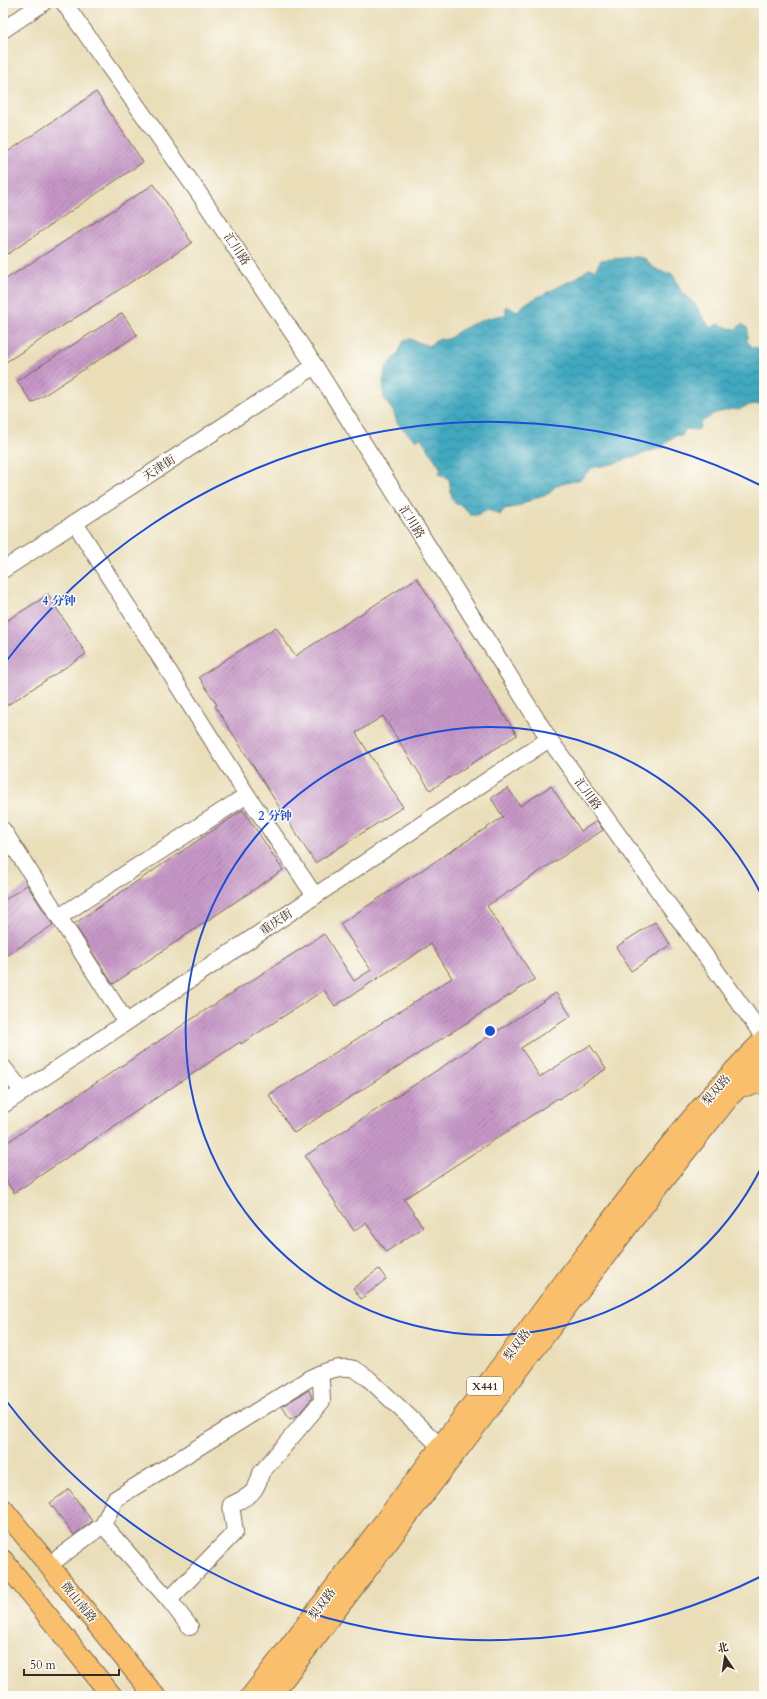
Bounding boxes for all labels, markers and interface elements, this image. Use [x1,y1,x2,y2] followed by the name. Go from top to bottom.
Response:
[220,230,254,268] street label: 汇川路
[140,451,179,485] street label: 天津街
[396,502,428,542] street label: 汇川路
[42,593,76,609] text: 4 分钟
[571,775,605,813] street label: 汇川路
[258,808,292,824] text: 2 分钟
[257,905,296,939] street label: 重庆街
[483,1024,497,1038] centre of rings
[698,1071,734,1109] street label: 梨双路
[500,1326,534,1364] street label: 梨双路
[467,1377,503,1395] road number: X441
[58,1578,100,1626] street label: 微山南路
[305,1585,339,1623] street label: 梨双路
[705,1637,745,1677] north arrow
[716,1639,730,1656] text: 北
[24,1651,119,1677] scale bar
[30,1657,57,1673] text: 50 m

